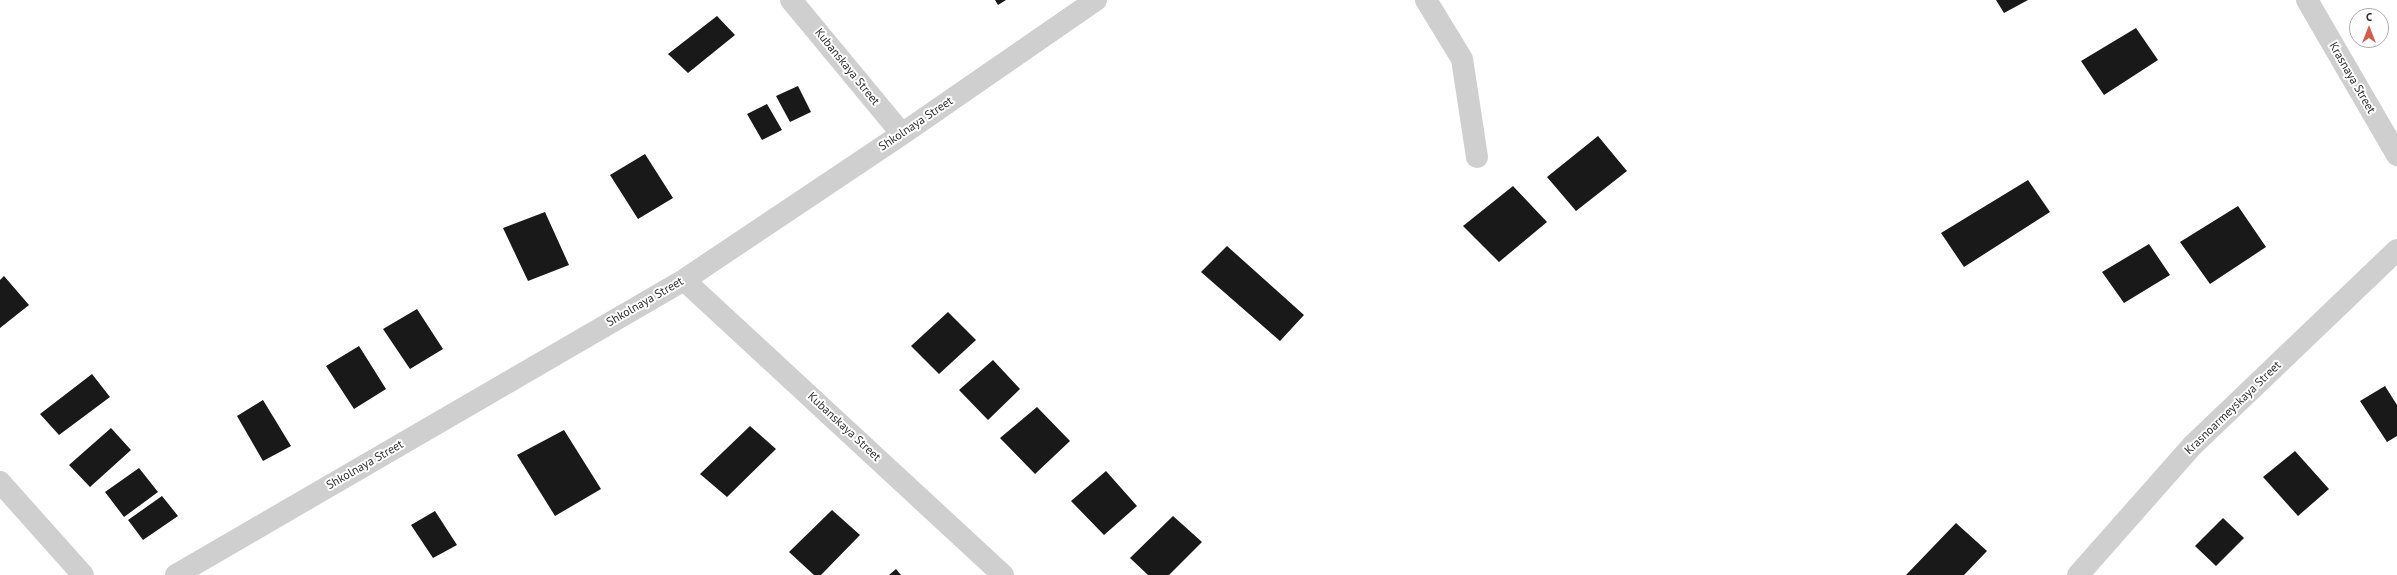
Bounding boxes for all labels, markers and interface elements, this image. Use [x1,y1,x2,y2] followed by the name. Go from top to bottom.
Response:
[2349,8,2389,48] north arrow
[2366,10,2372,24] text: С
[812,26,882,108] street label: Kubanskaya Street
[2326,40,2378,116] street label: Krasnaya Street
[876,94,956,154] street label: Shkolnaya Street
[604,274,686,330] street label: Shkolnaya Street
[2182,358,2284,458] street label: Krasnoarmeyskaya Street
[804,389,884,465] street label: Kubanskaya Street
[324,437,406,493] street label: Shkolnaya Street

